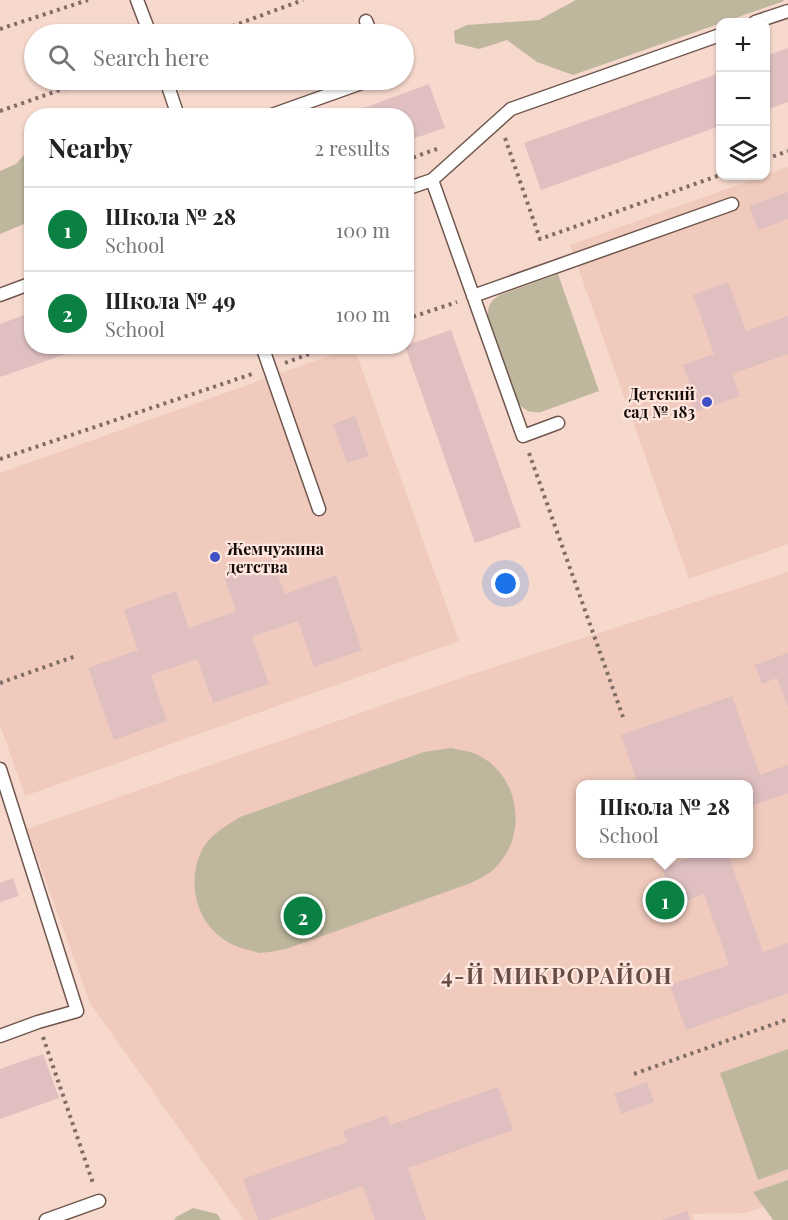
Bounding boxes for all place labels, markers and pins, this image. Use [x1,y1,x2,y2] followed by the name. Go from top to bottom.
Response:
[623,383,696,422] place label: Детский сад № 183
[700,395,714,409] marker: Детский сад № 183
[226,538,325,577] place label: Жемчужина детства
[208,550,222,564] marker: Жемчужина детства
[646,878,684,922] pin: 1
[284,894,322,938] pin: 2

